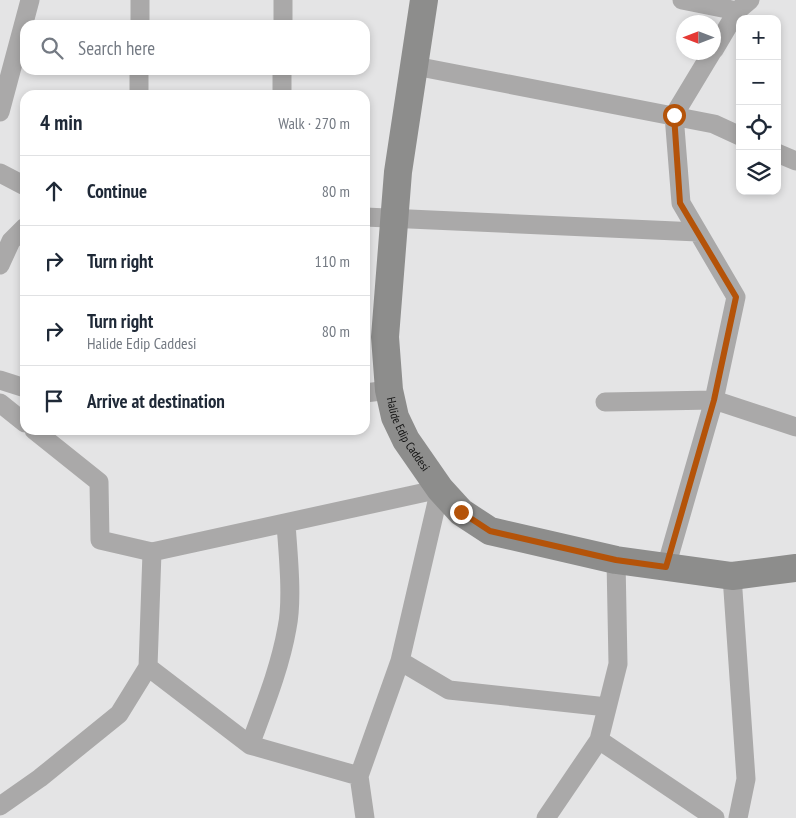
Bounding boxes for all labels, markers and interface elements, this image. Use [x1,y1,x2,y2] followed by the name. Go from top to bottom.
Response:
[676,15,721,60] north arrow
[736,15,781,195] map controls
[736,15,781,60] button: +
[20,20,370,75] search box
[38,34,66,62] icon: search
[78,36,155,60] text: Search here
[736,60,781,105] button: −
[663,104,686,127] route start
[736,105,781,150] button: locate
[40,109,82,136] text: 4 min
[278,113,350,133] text: Walk · 270 m
[736,150,781,195] button: layers
[40,177,68,205] icon: ahead
[87,179,147,203] text: Continue
[322,181,350,201] text: 80 m
[40,247,68,275] icon: right
[87,249,153,273] text: Turn right
[315,251,350,271] text: 110 m
[87,309,153,333] text: Turn right
[40,317,68,345] icon: right
[322,321,350,341] text: 80 m
[87,333,197,353] text: Halide Edip Caddesi
[40,387,68,415] icon: arrive
[87,389,225,413] text: Arrive at destination
[384,395,433,474] street label: Halide Edip Caddesi
[450,501,473,524] route end

